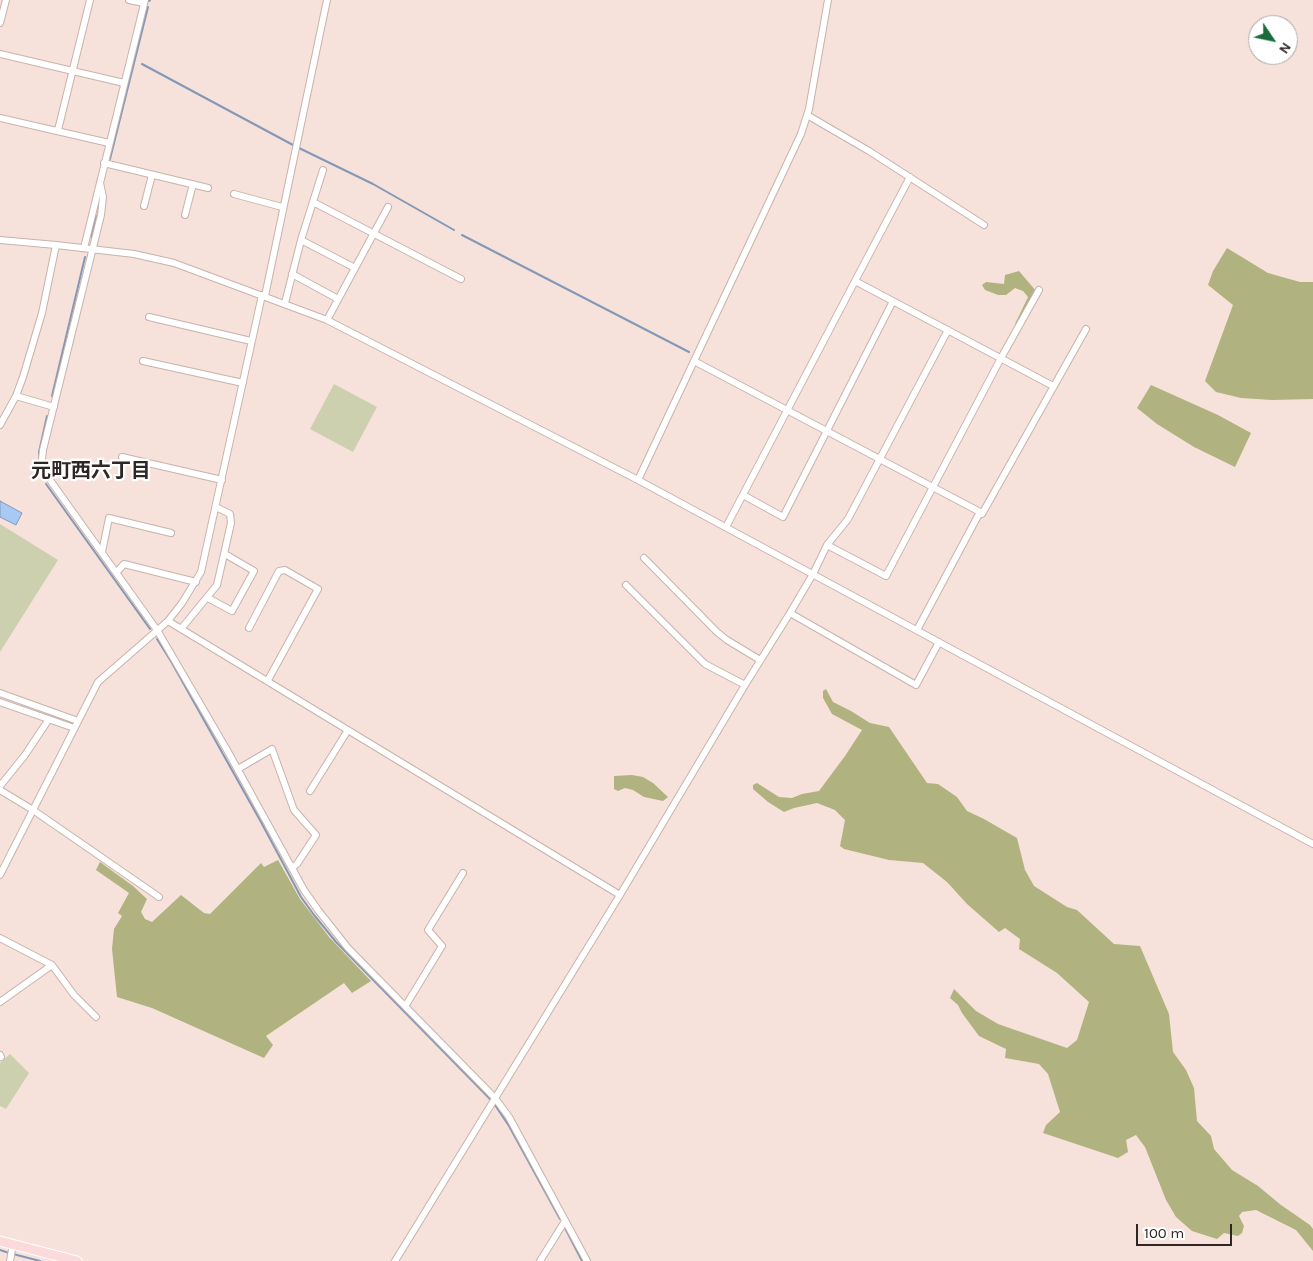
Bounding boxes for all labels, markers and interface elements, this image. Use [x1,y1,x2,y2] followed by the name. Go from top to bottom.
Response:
[1248,15,1298,65] north arrow
[1275,39,1295,57] text: N
[31,459,151,483] district label: 元町西六丁目
[1138,1214,1234,1246] scale bar
[1144,1224,1184,1242] text: 100 m

